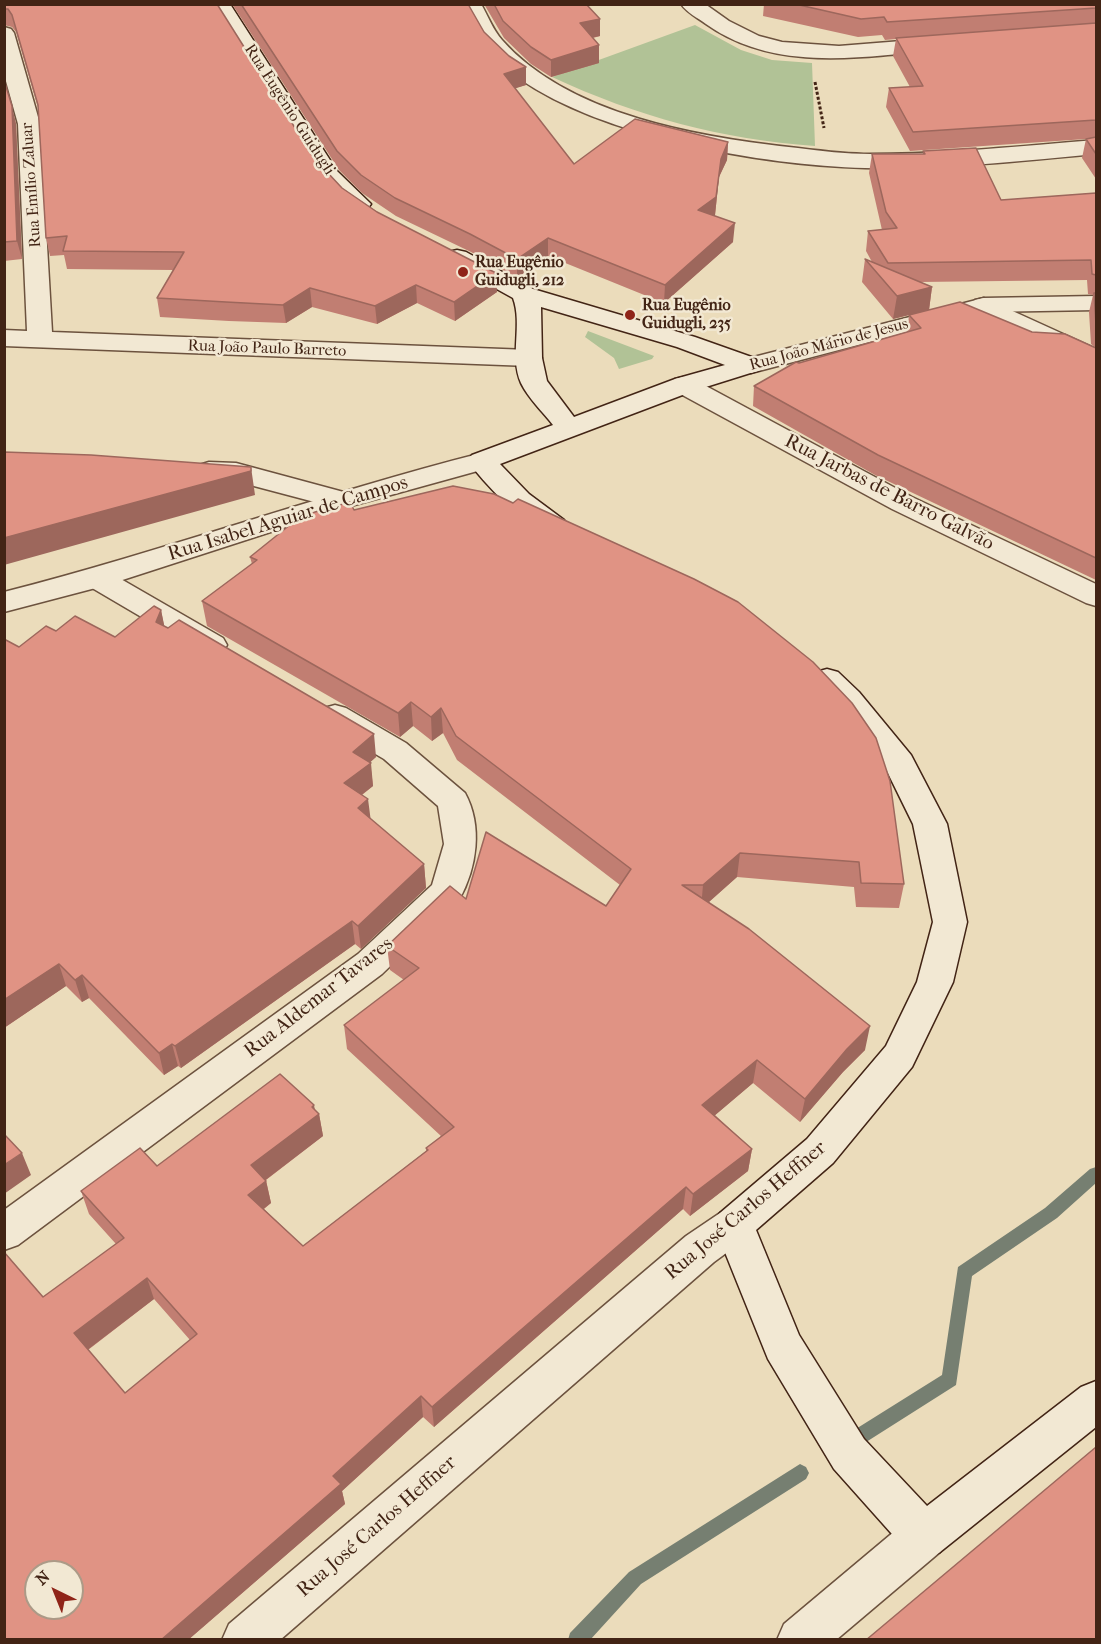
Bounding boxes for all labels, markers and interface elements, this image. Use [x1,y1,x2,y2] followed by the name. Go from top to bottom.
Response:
[239,41,339,179] street label: Rua Eugênio Guidugli
[18,122,46,248] street label: Rua Emílio Zaluar
[475,253,564,291] place label: Rua Eugênio Guidugli, 212
[456,265,470,279] marker: Rua Eugênio Guidugli, 212
[642,296,731,334] place label: Rua Eugênio Guidugli, 235
[623,308,637,322] marker: Rua Eugênio Guidugli, 235
[748,315,910,375] street label: Rua João Mário de Jesus
[187,337,347,361] street label: Rua João Paulo Barreto
[780,430,998,556] street label: Rua Jarbas de Barro Galvão
[165,471,411,567] street label: Rua Isabel Aguiar de Campos
[240,932,398,1064] street label: Rua Aldemar Tavares
[660,1136,832,1286] street label: Rua José Carlos Heffner
[292,1451,462,1603] street label: Rua José Carlos Heffner
[24,1560,84,1620] north arrow
[32,1567,54,1589] text: N

